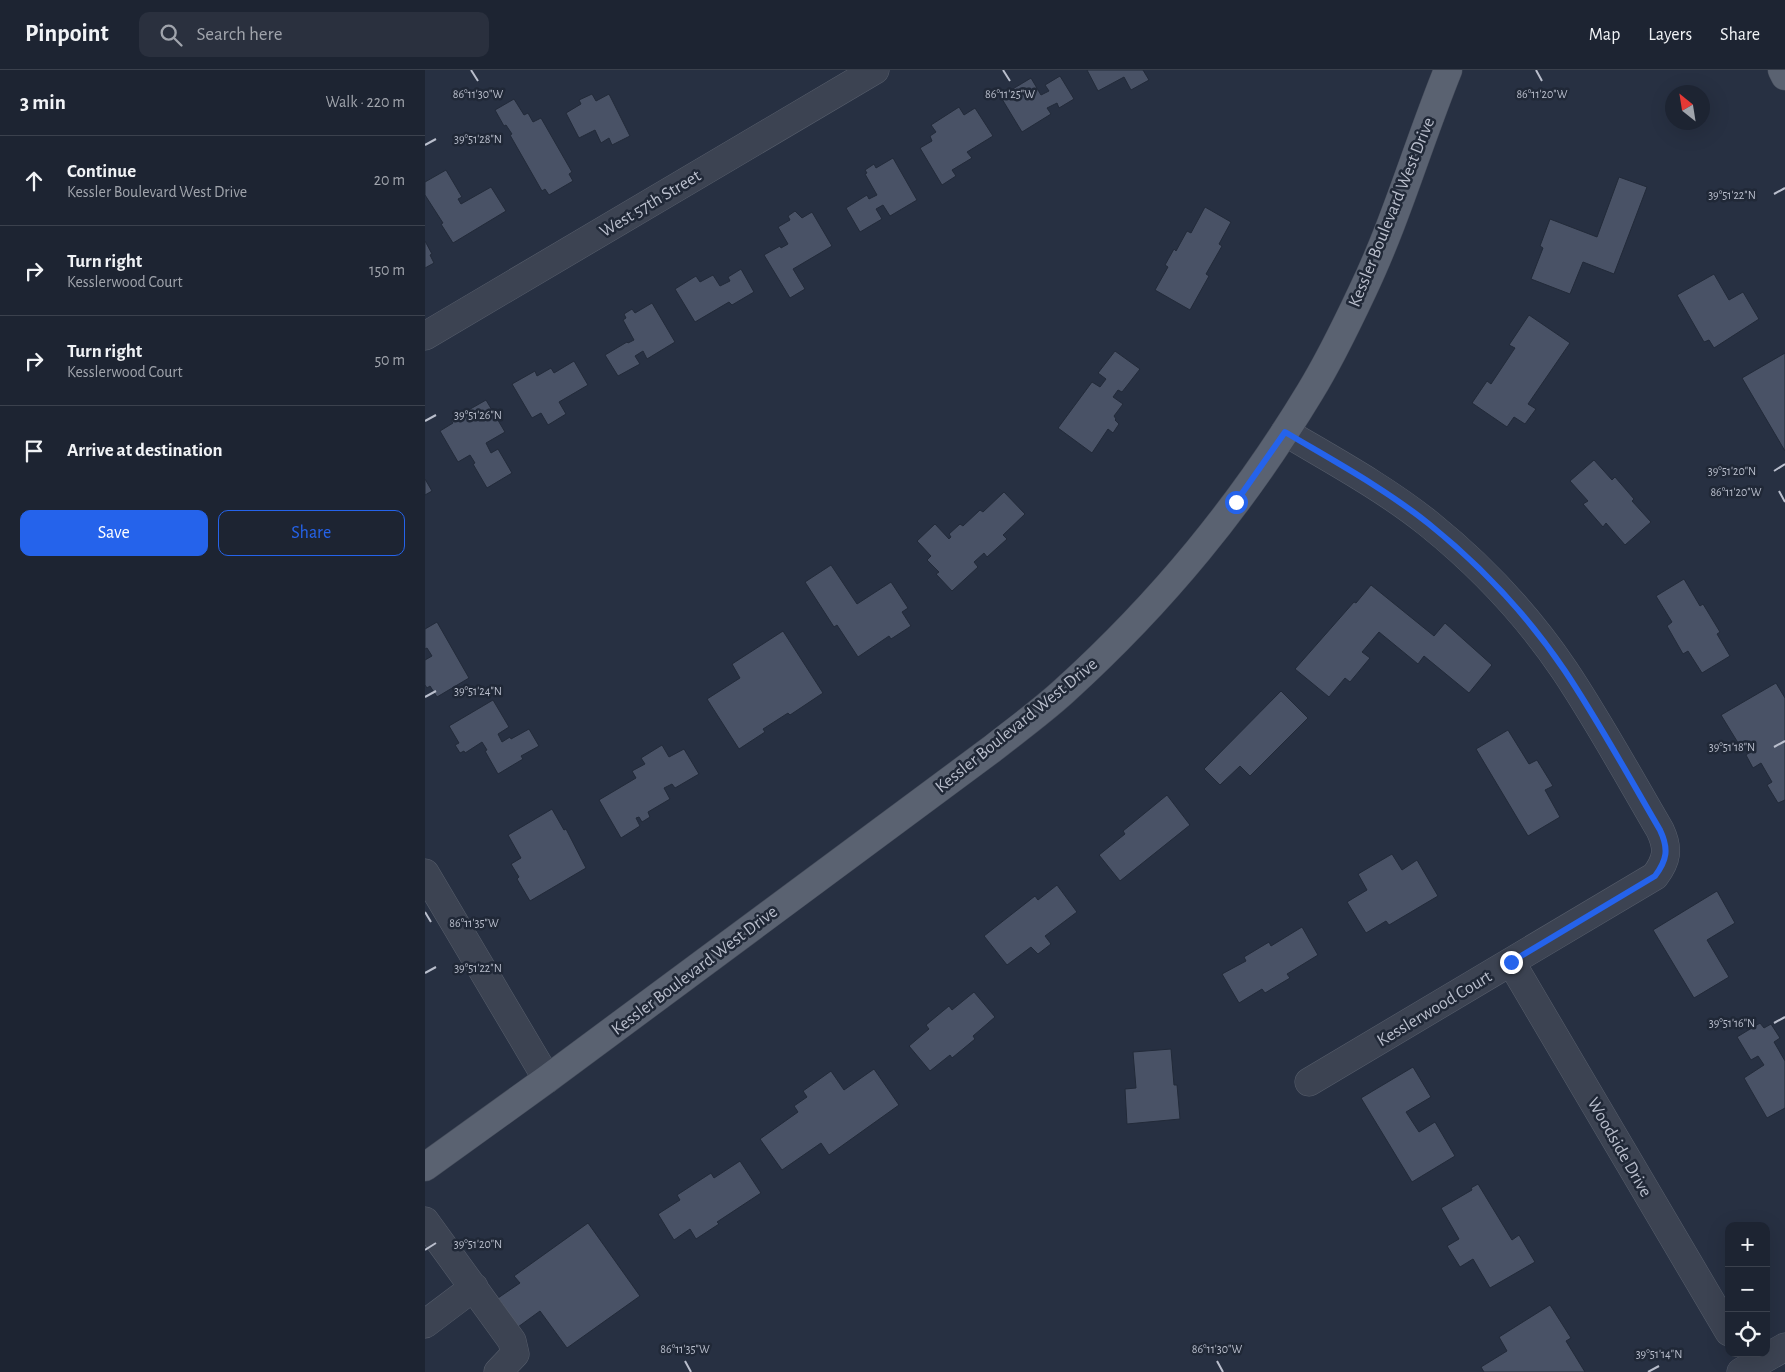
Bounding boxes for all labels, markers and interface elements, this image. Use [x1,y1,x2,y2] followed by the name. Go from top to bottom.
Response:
[139,12,489,57] search box
[157,21,185,49] icon: search
[25,22,109,46] text: Pinpoint
[197,25,283,44] text: Search here
[1589,26,1620,44] text: Map
[1648,26,1692,44] text: Layers
[1720,26,1760,44] text: Share
[1665,85,1710,130] north arrow
[453,88,504,100] text: 86°11'30"W
[985,88,1035,100] text: 86°11'25"W
[1516,88,1568,100] text: 86°11'20"W
[20,92,66,113] text: 3 min
[326,94,405,110] text: Walk · 220 m
[1346,115,1438,310] street label: Kessler Boulevard West Drive
[454,133,502,145] text: 39°51'28"N
[67,162,136,181] text: Continue
[20,167,48,195] icon: ahead
[597,167,704,241] street label: West 57th Street
[374,172,405,188] text: 20 m
[67,184,247,200] text: Kessler Boulevard West Drive
[1708,189,1756,201] text: 39°51'22"N
[67,252,142,271] text: Turn right
[20,257,48,285] icon: right
[369,262,405,278] text: 150 m
[67,274,183,290] text: Kesslerwood Court
[67,342,142,361] text: Turn right
[20,347,48,375] icon: right
[374,352,405,368] text: 50 m
[67,364,183,380] text: Kesslerwood Court
[454,409,502,421] text: 39°51'26"N
[20,437,48,465] icon: arrive
[67,441,223,460] text: Arrive at destination
[1708,465,1756,477] text: 39°51'20"N
[1710,486,1762,498] text: 86°11'20"W
[1225,491,1248,514] route start
[20,510,208,556] button: Save
[218,510,405,556] button: Share
[932,655,1101,797] street label: Kessler Boulevard West Drive
[454,685,502,697] text: 39°51'24"N
[1709,741,1755,753] text: 39°51'18"N
[608,903,781,1039] street label: Kessler Boulevard West Drive
[449,917,499,929] text: 86°11'35"W
[1500,951,1523,974] route end
[454,962,502,974] text: 39°51'22"N
[1374,968,1495,1050] street label: Kesslerwood Court
[1709,1017,1755,1029] text: 39°51'16"N
[1584,1095,1655,1200] street label: Woodside Drive
[1725,1222,1770,1357] map controls
[1725,1222,1770,1267] button: +
[454,1238,502,1250] text: 39°51'20"N
[1725,1267,1770,1312] button: −
[1725,1312,1770,1357] button: locate
[660,1343,710,1355] text: 86°11'35"W
[1192,1343,1243,1355] text: 86°11'30"W
[1636,1348,1682,1360] text: 39°51'14"N

